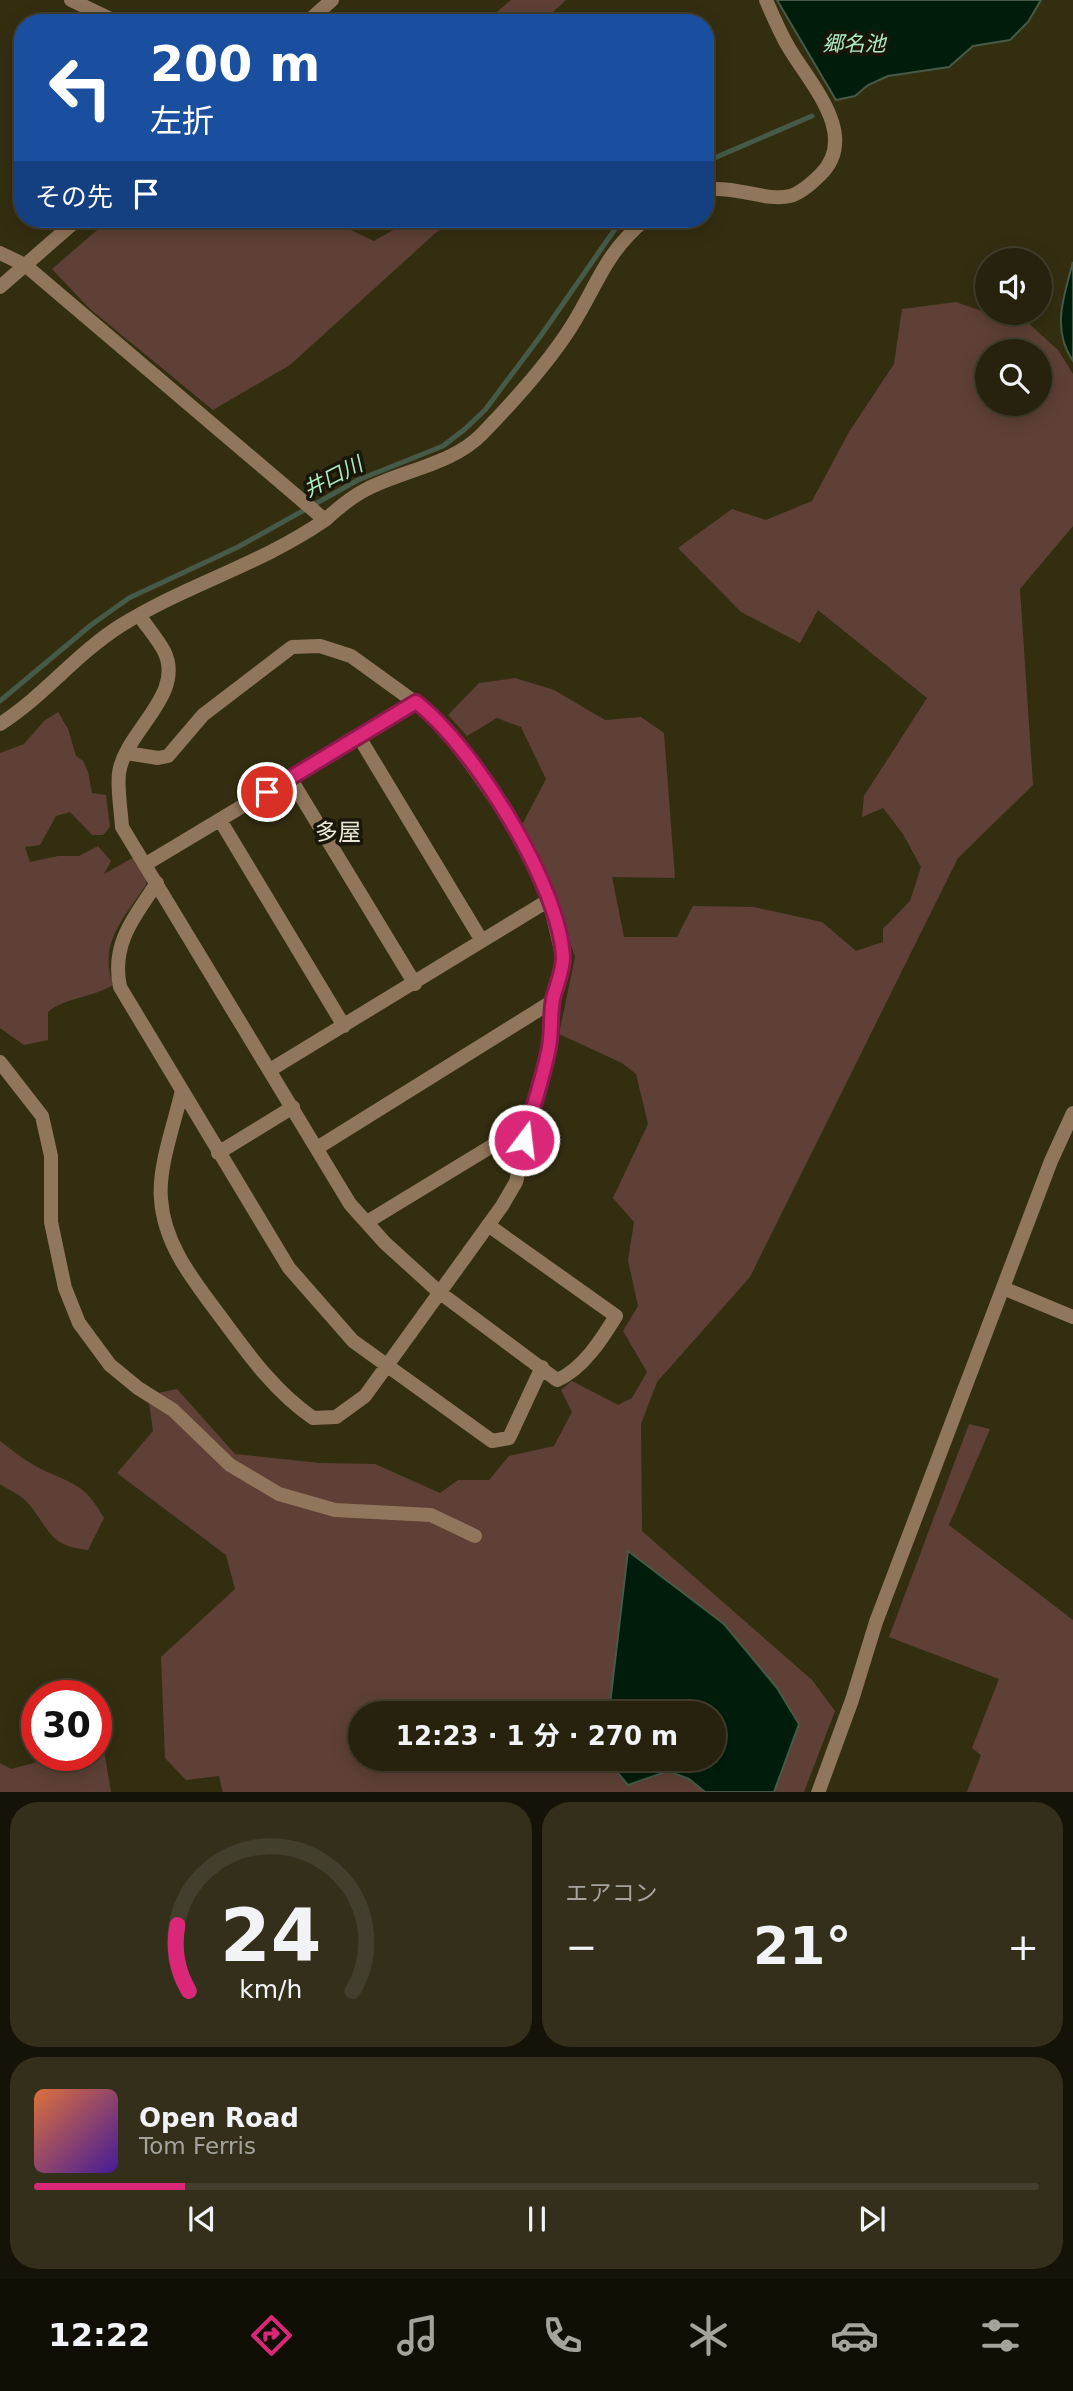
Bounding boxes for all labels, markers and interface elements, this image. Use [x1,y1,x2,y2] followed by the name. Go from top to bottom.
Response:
[823,32,887,56] water label: 郷名池
[150,36,320,93] text: 200 m
[35,42,126,133] icon: left
[150,102,214,140] text: 左折
[127,175,165,213] icon: arrive
[35,182,113,212] text: その先
[975,248,1052,416] map controls
[975,248,1052,325] button: sound
[975,339,1052,416] button: search
[299,451,368,502] water label: 井口川
[237,762,297,822] pin
[248,773,286,811] icon: arrive
[315,819,361,845] district label: 多屋
[487,1103,561,1177] position arrow
[21,1680,112,1771] speed limit sign: 30
[396,1721,678,1751] text: 12:23 · 1 分 · 270 m
[566,1880,658,1906] text: エアコン
[220,1893,321,1978] text: 24
[753,1916,851,1976] text: 21°
[566,1925,597,1969] text: −
[1007,1925,1039,1969] text: +
[239,1974,302,2003] text: km/h
[139,2103,299,2133] text: Open Road
[139,2133,256,2159] text: Tom Ferris
[183,2200,221,2238] icon: previous
[518,2200,556,2238] icon: pause
[853,2200,891,2238] icon: next
[247,2311,296,2360] icon: directions
[393,2311,442,2360] icon: music
[538,2311,587,2360] icon: phone
[684,2311,733,2360] icon: climate
[830,2311,879,2360] icon: car
[976,2311,1025,2360] icon: filters
[48,2316,150,2354] text: 12:22

